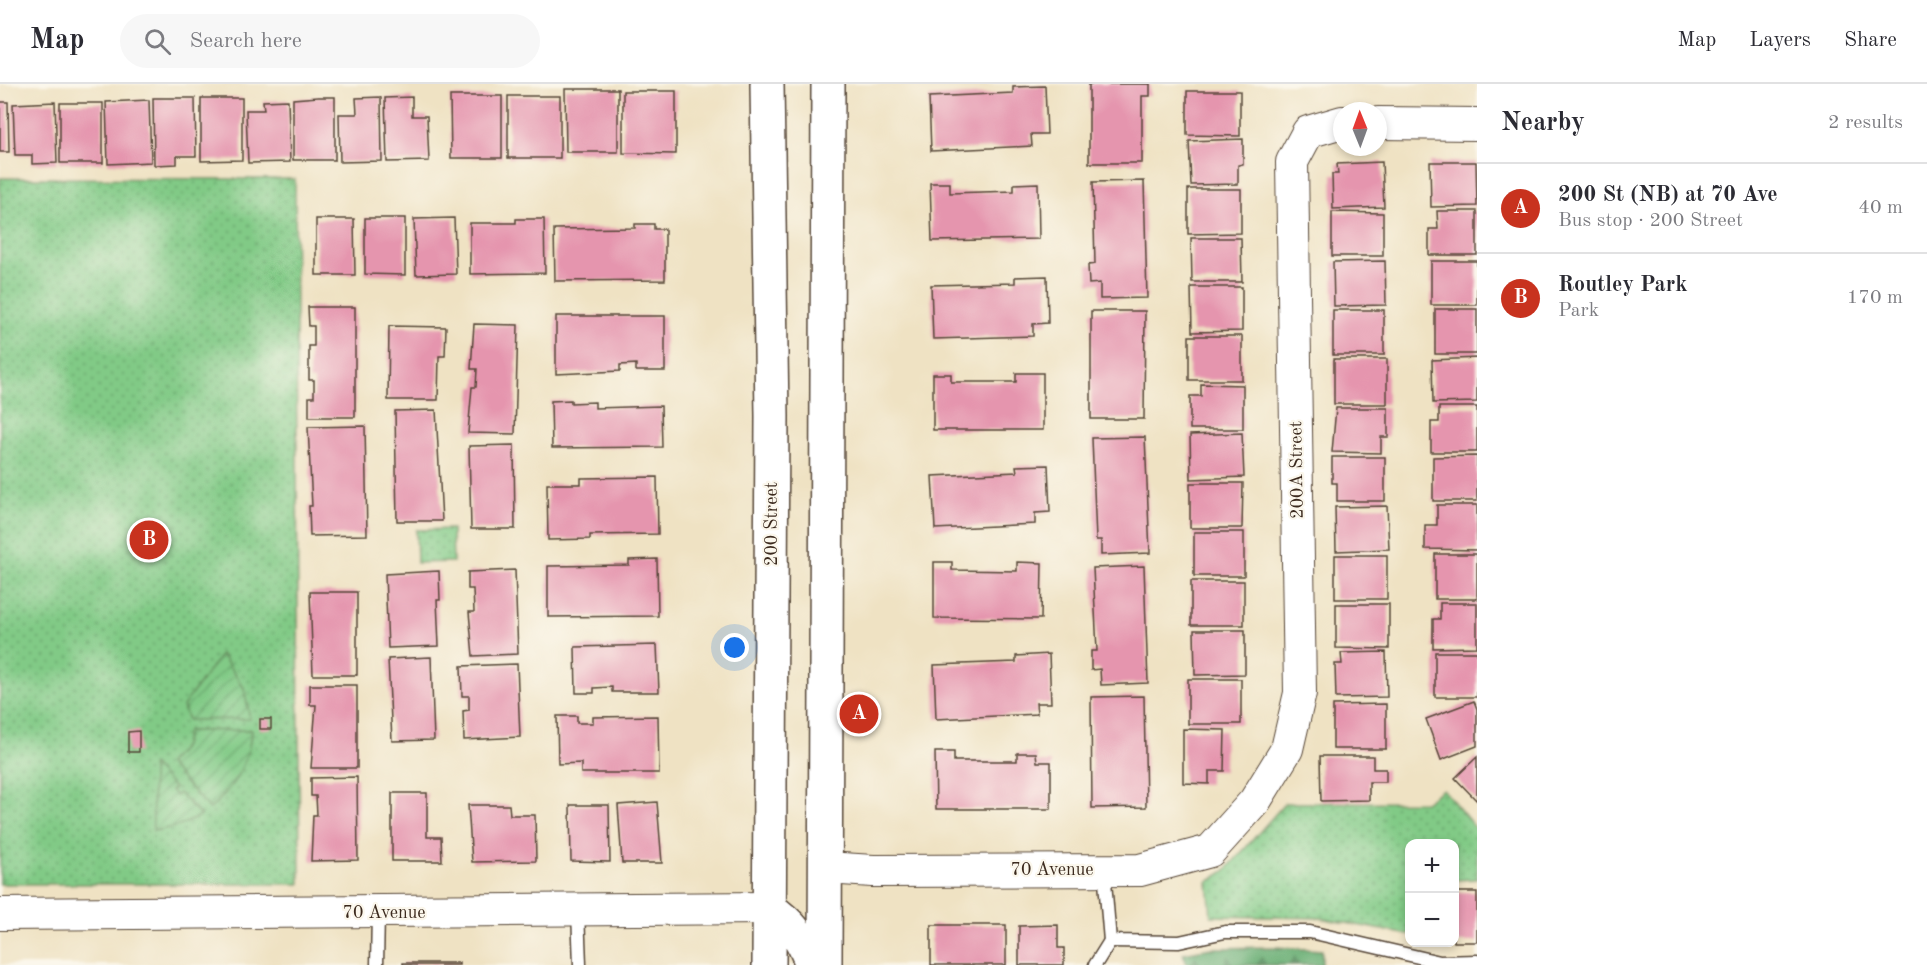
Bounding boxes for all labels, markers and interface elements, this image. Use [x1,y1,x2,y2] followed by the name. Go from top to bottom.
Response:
[120,14,540,68] search box
[141,25,174,58] icon: search
[30,27,84,55] text: Map
[189,30,302,52] text: Search here
[1677,30,1716,51] text: Map
[1749,30,1811,51] text: Layers
[1844,30,1897,51] text: Share
[1333,102,1387,156] north arrow
[1501,110,1585,136] text: Nearby
[1828,113,1903,133] text: 2 results
[1558,184,1778,206] text: 200 St (NB) at 70 Ave
[1513,198,1528,218] text: A
[1858,198,1903,218] text: 40 m
[1558,211,1743,231] text: Bus stop · 200 Street
[1558,274,1688,296] text: Routley Park
[1513,288,1528,308] text: B
[1847,288,1903,308] text: 170 m
[1558,301,1599,321] text: Park
[1287,421,1307,519] street label: 200A Street
[763,482,781,566] street label: 200 Street
[130,518,168,562] pin: B
[720,633,749,662] your location
[840,692,878,736] pin: A
[1405,839,1459,947] map controls
[1405,839,1459,893] button: +
[1010,861,1094,879] street label: 70 Avenue
[1405,893,1459,947] button: −
[342,904,426,922] street label: 70 Avenue

